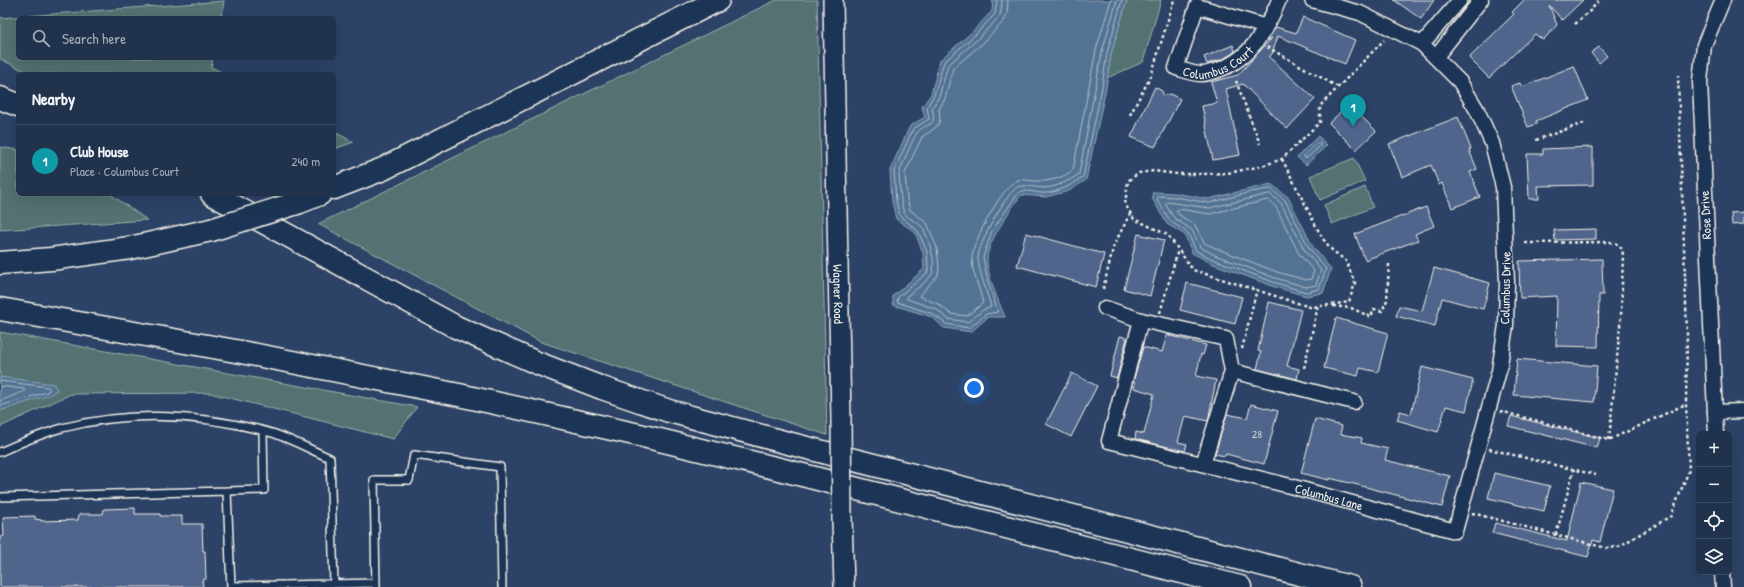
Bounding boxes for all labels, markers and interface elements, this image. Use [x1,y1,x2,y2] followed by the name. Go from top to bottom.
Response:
[16,16,336,60] search box
[30,27,52,49] icon: search
[62,28,126,49] text: Search here
[1180,42,1258,83] street label: Columbus Court
[32,87,75,110] text: Nearby
[1340,94,1366,127] pin: 1
[70,141,129,162] text: Club House
[43,152,47,170] text: 1
[291,152,320,170] text: 240 m
[70,162,179,180] text: Place · Columbus Court
[1695,190,1715,240] street label: Rose Drive
[1495,251,1515,325] street label: Columbus Drive
[829,264,848,324] street label: Wagner Road
[964,378,984,398] your location
[1252,427,1262,441] house number: 28
[1696,431,1732,575] map controls
[1696,431,1732,467] button: +
[1696,467,1732,503] button: −
[1293,479,1365,514] street label: Columbus Lane
[1696,503,1732,539] button: locate
[1696,539,1732,575] button: layers

